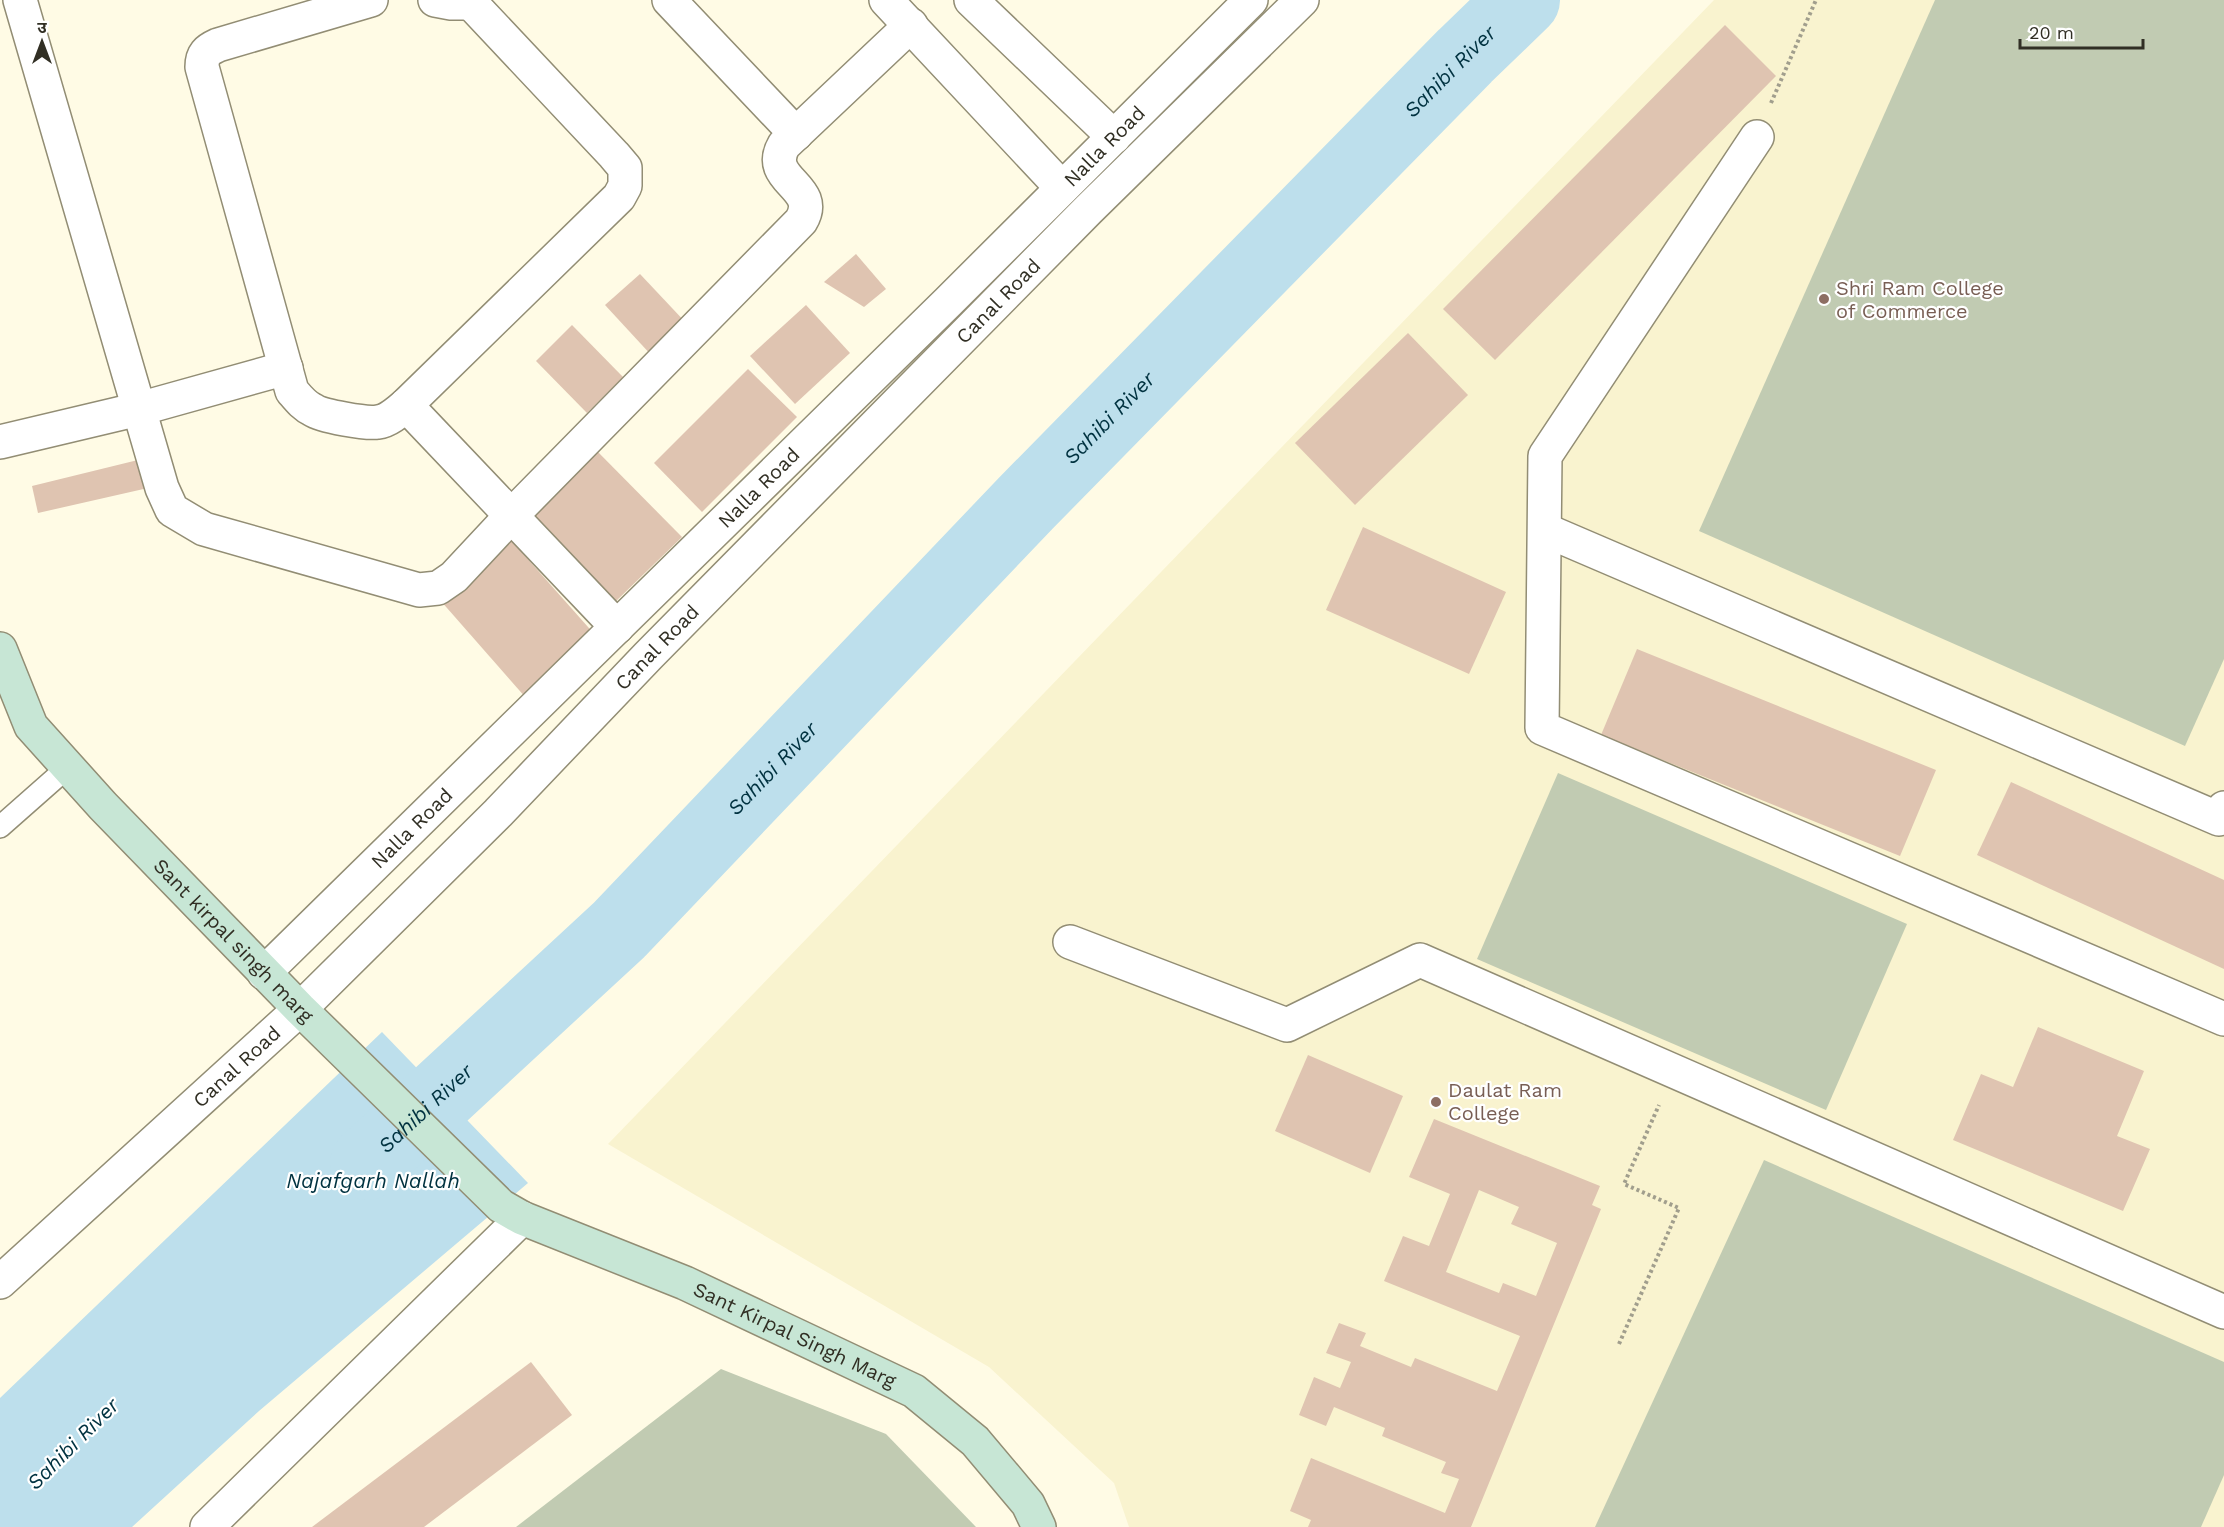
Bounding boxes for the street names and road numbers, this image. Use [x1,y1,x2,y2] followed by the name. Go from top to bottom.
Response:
[1059,101,1150,192] street label: Nalla Road
[951,253,1045,349] street label: Canal Road
[713,442,804,533] street label: Nalla Road
[610,599,704,695] street label: Canal Road
[366,783,458,873] street label: Nalla Road
[149,853,319,1028] street label: Sant kirpal singh marg
[188,1021,285,1112] street label: Canal Road
[690,1277,900,1393] street label: Sant Kirpal Singh Marg

